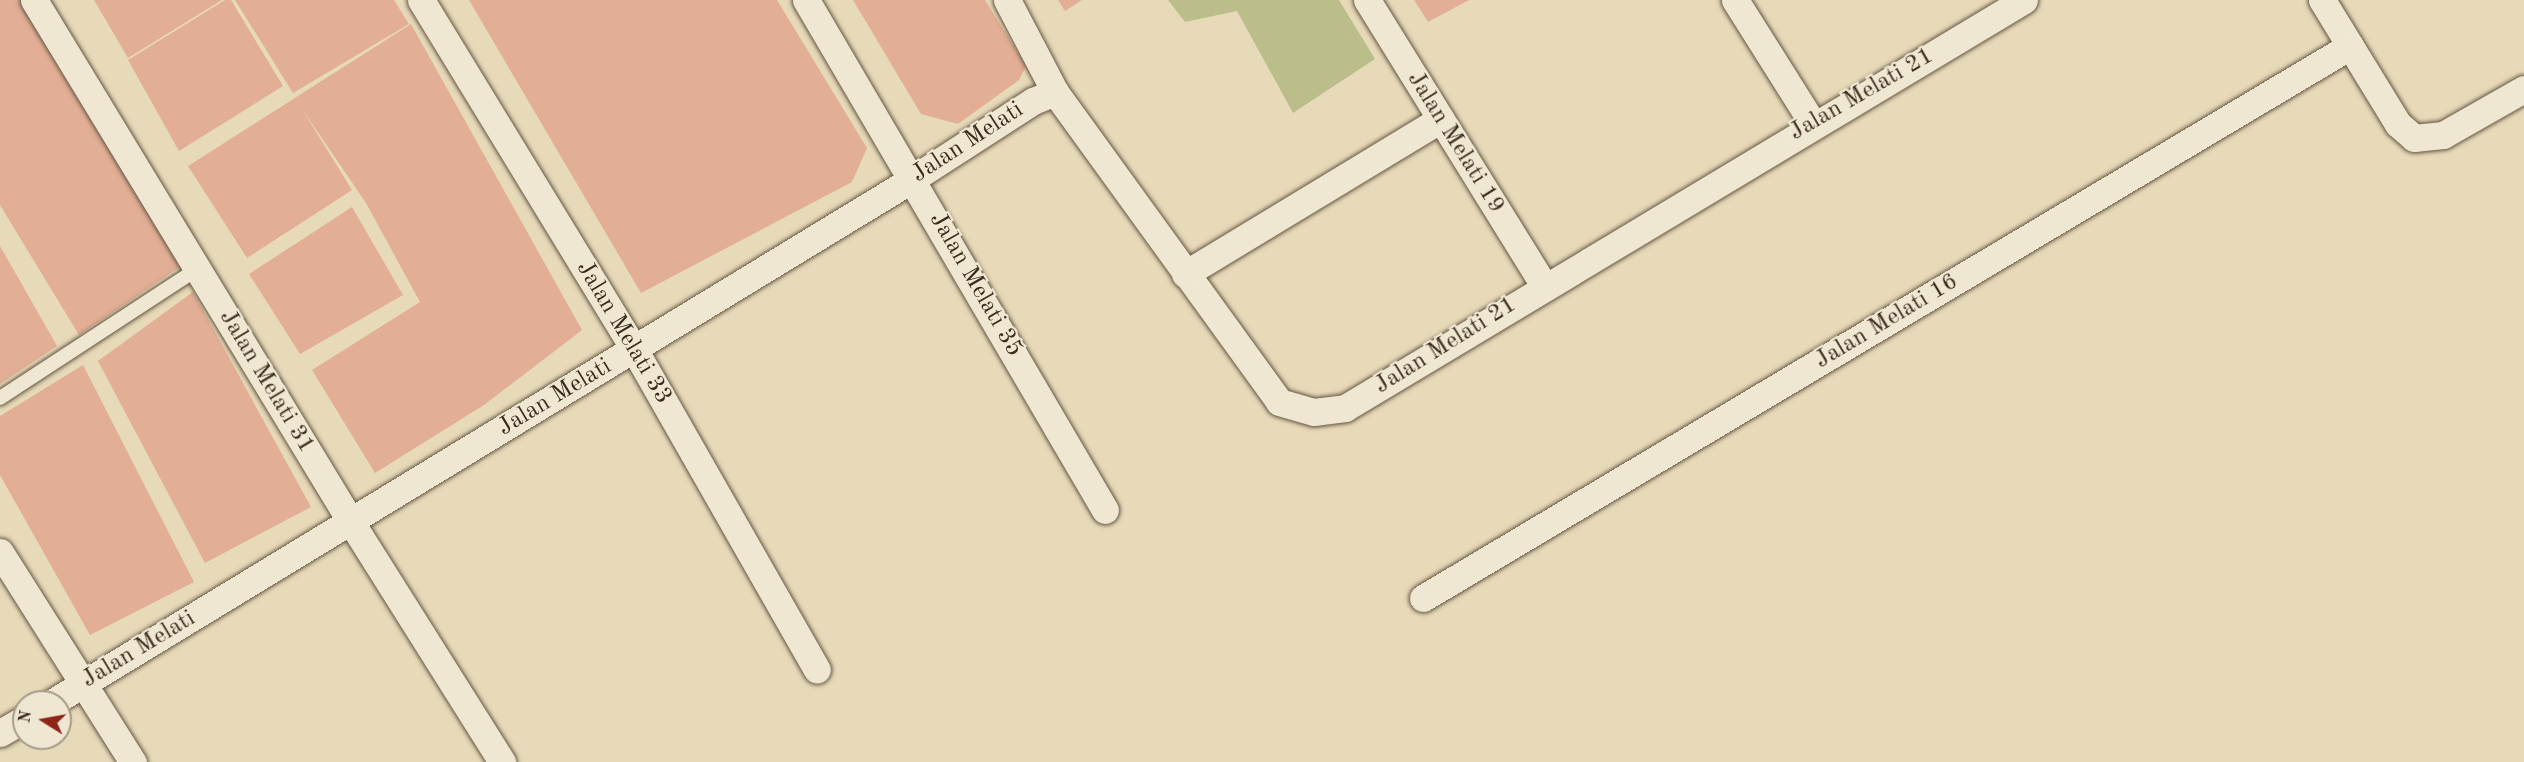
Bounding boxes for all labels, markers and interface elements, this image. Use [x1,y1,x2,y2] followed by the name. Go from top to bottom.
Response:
[1785,42,1939,148] street label: Jalan Melati 21
[1400,67,1510,219] street label: Jalan Melati 19
[907,96,1029,190] street label: Jalan Melati
[922,208,1028,362] street label: Jalan Melati 35
[569,256,677,410] street label: Jalan Melati 33
[1810,268,1964,376] street label: Jalan Melati 16
[1370,291,1522,401] street label: Jalan Melati 21
[212,305,320,459] street label: Jalan Melati 31
[493,353,617,443] street label: Jalan Melati
[77,605,201,695] street label: Jalan Melati
[12,690,72,750] north arrow
[17,709,35,724] text: N

